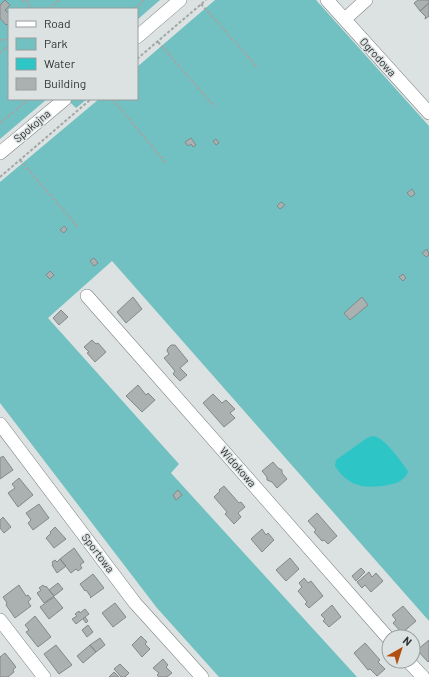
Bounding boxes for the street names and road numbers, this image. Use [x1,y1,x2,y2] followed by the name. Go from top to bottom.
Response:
[358,35,399,79] street label: Ogrodowa
[11,107,53,145] street label: Spokojna
[217,444,259,489] street label: Widokowa
[79,531,117,575] street label: Sportowa

